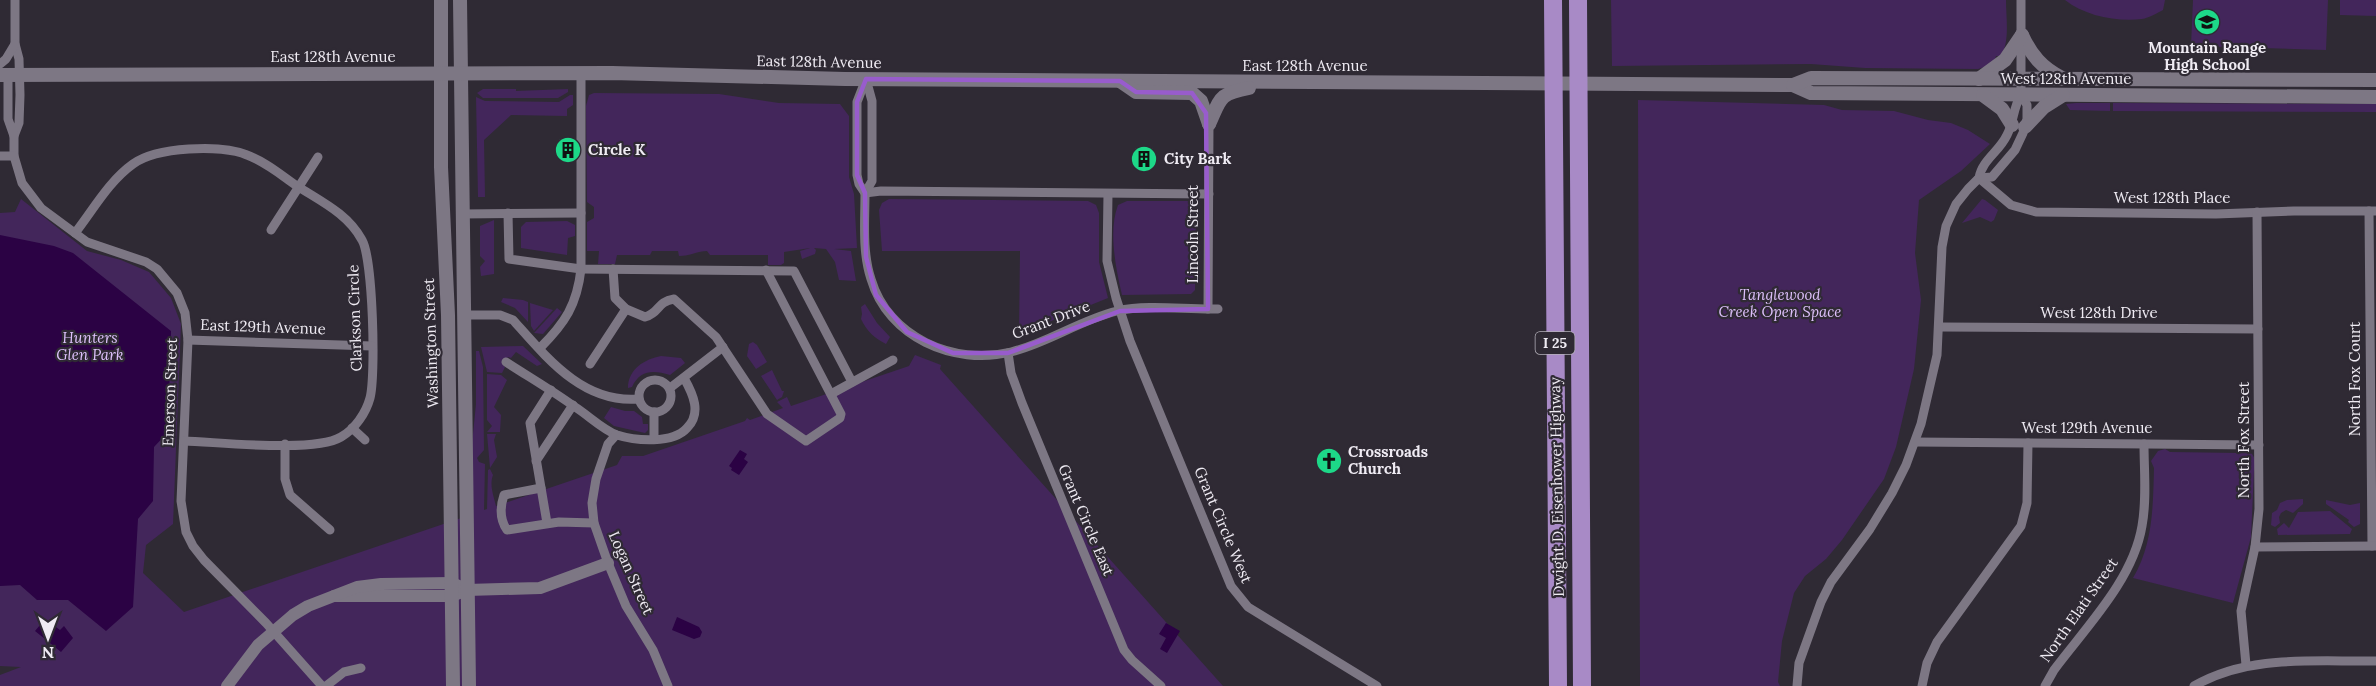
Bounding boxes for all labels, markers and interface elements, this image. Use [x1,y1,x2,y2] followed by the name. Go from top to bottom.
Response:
[2192,7,2222,37] school or university icon: Mountain Range High School
[2148,38,2266,74] place label: Mountain Range High School
[270,47,396,66] street label: East 128th Avenue
[756,51,882,72] street label: East 128th Avenue
[1242,56,1368,75] street label: East 128th Avenue
[2001,69,2131,88] street label: West 128th Avenue
[553,135,583,165] building icon: Circle K
[588,140,646,159] place label: Circle K
[1129,144,1159,174] building icon: City Bark
[1164,149,1231,168] place label: City Bark
[1183,185,1202,283] street label: Lincoln Street
[2114,188,2230,207] street label: West 128th Place
[343,264,366,372] street label: Clarkson Circle
[419,278,442,408] street label: Washington Street
[1718,285,1842,321] park label: Tanglewood Creek Open Space
[1009,296,1092,343] street label: Grant Drive
[2040,303,2158,322] street label: West 128th Drive
[200,315,326,338] street label: East 129th Avenue
[2345,322,2364,436] street label: North Fox Court
[56,328,124,364] park label: Hunters Glen Park
[1536,332,1574,354] road number: I 25
[158,337,181,447] street label: Emerson Street
[1545,377,1568,597] street label: Dwight D. Eisenhower Highway
[2234,382,2253,498] street label: North Fox Street
[2022,418,2153,437] street label: West 129th Avenue
[1348,442,1428,478] place label: Crossroads Church
[1314,446,1344,476] church icon: Crossroads Church
[1054,461,1119,579] street label: Grant Circle East
[1190,464,1257,586] street label: Grant Circle West
[605,528,658,618] street label: Logan Street
[2036,554,2122,666] street label: North Elati Street
[18,608,78,668] north arrow
[42,643,54,663] text: N

